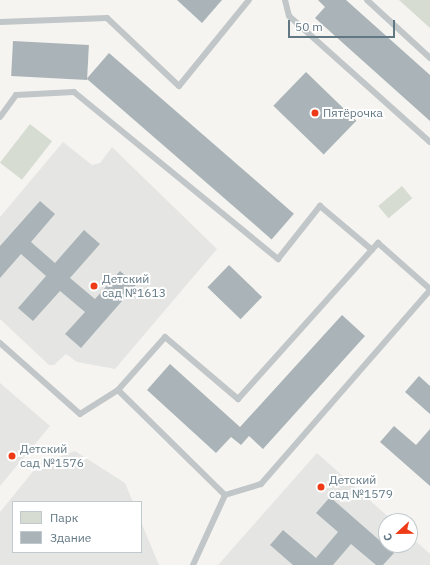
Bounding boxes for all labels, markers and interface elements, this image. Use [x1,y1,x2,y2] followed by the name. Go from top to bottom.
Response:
[290,12,397,38] scale bar
[295,19,323,34] text: 50 m
[323,106,383,120] place label: Пятёрочка
[310,108,320,118] marker: Пятёрочка
[102,272,166,300] place label: Детский сад №1613
[89,281,99,291] marker: Детский сад №1613
[20,442,84,470] place label: Детский сад №1576
[7,451,17,461] marker: Детский сад №1576
[329,473,393,501] place label: Детский сад №1579
[316,482,326,492] marker: Детский сад №1579
[12,501,142,553] legend
[50,510,78,525] text: Парк
[378,513,418,553] north arrow
[50,530,91,545] text: Здание
[380,531,396,543] text: С

